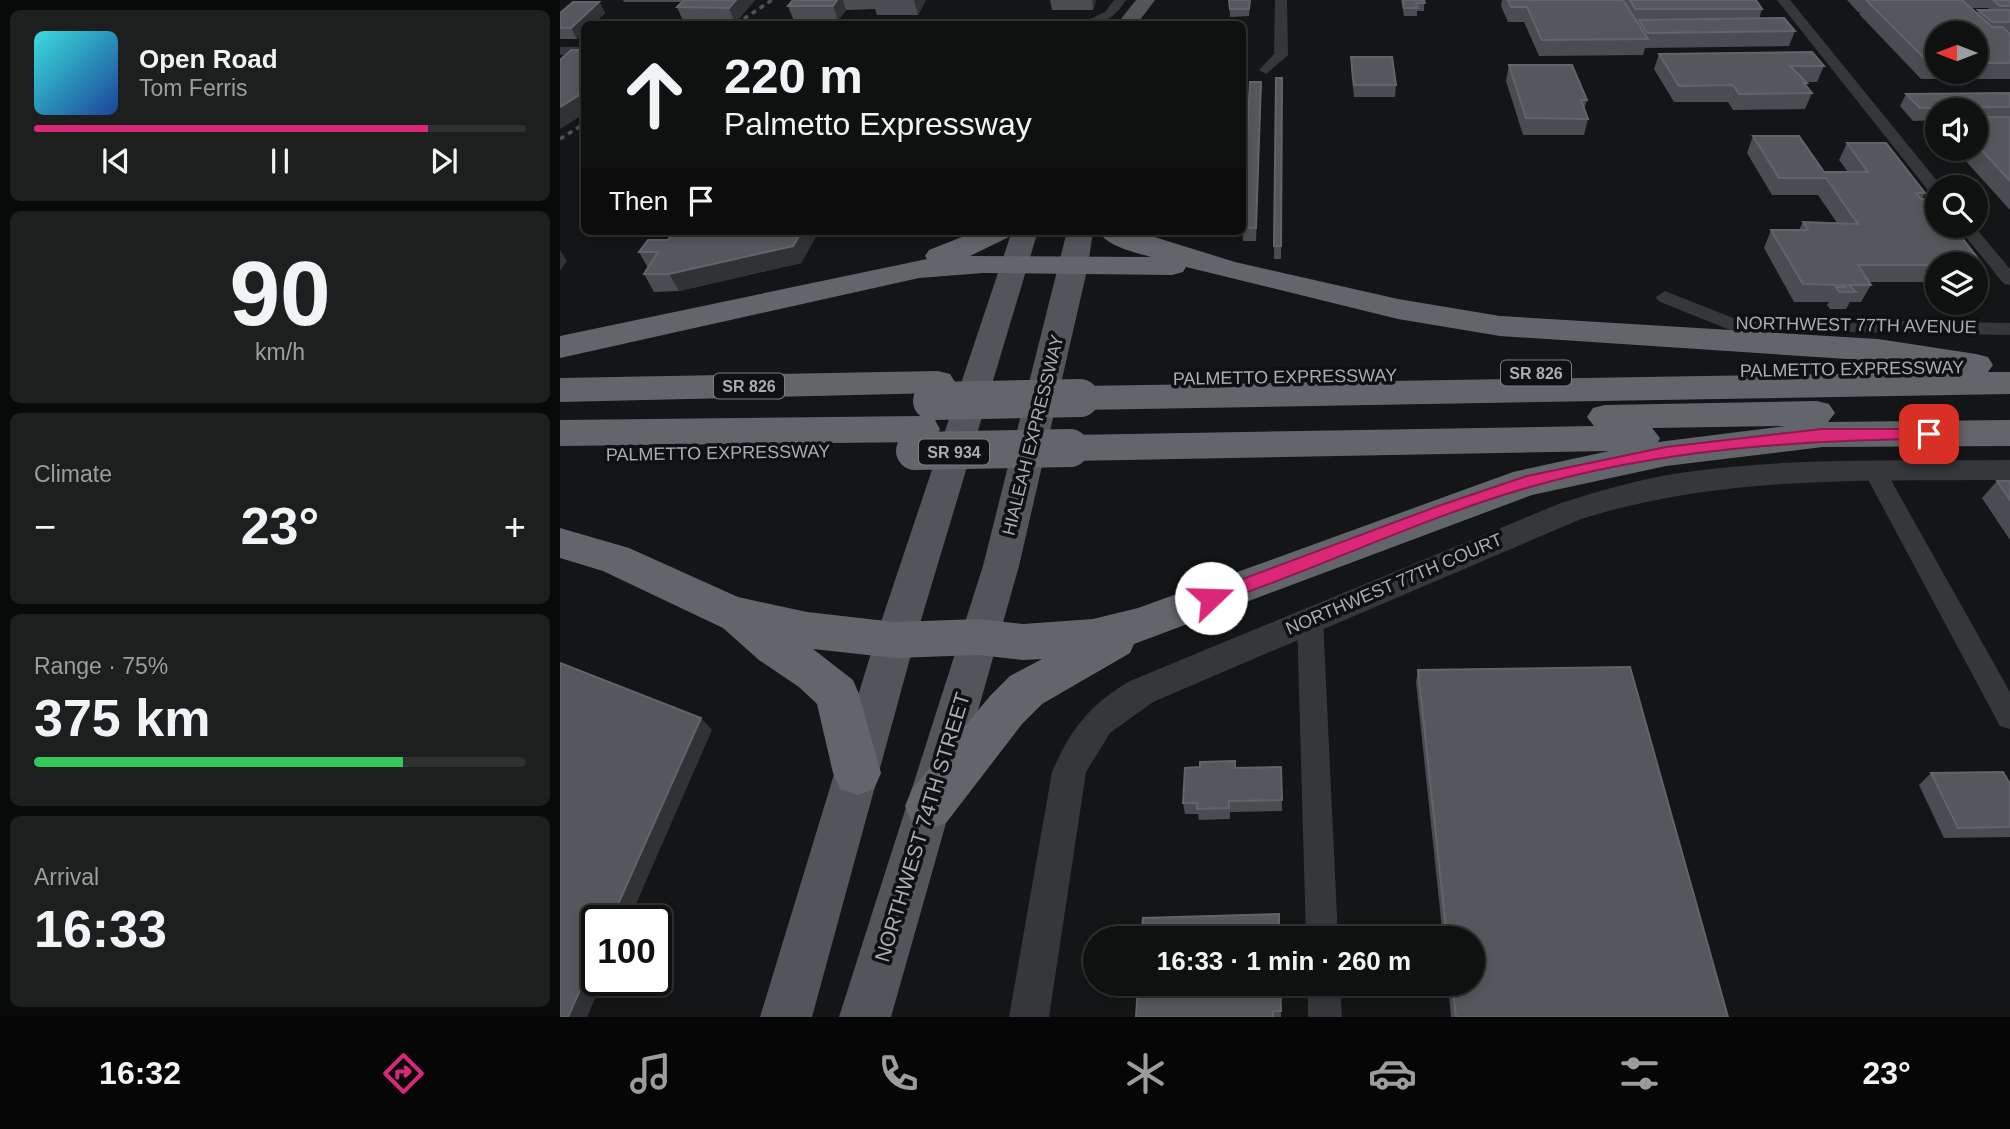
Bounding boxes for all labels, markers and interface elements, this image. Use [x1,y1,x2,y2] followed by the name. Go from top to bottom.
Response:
[1925,21,1988,84] north arrow
[1925,21,1988,315] map controls
[139,44,278,74] text: Open Road
[609,49,700,140] icon: ahead
[724,49,863,103] text: 220 m
[139,75,248,101] text: Tom Ferris
[1925,98,1988,161] button: sound
[724,106,1032,142] text: Palmetto Expressway
[97,142,135,180] icon: previous
[261,142,299,180] icon: pause
[425,142,463,180] icon: next
[1925,175,1988,238] button: search
[682,182,720,220] icon: arrive
[609,186,668,216] text: Then
[229,243,331,344] text: 90
[1925,252,1988,315] button: layers
[1735,313,1977,337] street label: NORTHWEST 77TH AVENUE
[998,333,1068,537] street label: HIALEAH EXPRESSWAY
[255,339,305,365] text: km/h
[1740,357,1964,381] street label: PALMETTO EXPRESSWAY
[1501,360,1571,386] road number: SR 826
[1173,365,1397,389] street label: PALMETTO EXPRESSWAY
[714,374,784,398] road number: SR 826
[1899,404,1959,464] pin
[1910,415,1948,453] icon: arrive
[919,440,989,464] road number: SR 934
[606,441,830,465] street label: PALMETTO EXPRESSWAY
[34,461,112,487] text: Climate
[241,497,319,555] text: 23°
[34,506,56,548] text: −
[504,506,526,548] text: +
[1283,529,1505,639] street label: NORTHWEST 77TH COURT
[1174,561,1248,635] position arrow
[34,653,168,679] text: Range · 75%
[34,689,210,747] text: 375 km
[870,689,974,964] street label: NORTHWEST 74TH STREET
[34,864,99,890] text: Arrival
[34,900,167,958] text: 16:33
[581,905,672,996] speed limit sign: 100
[1157,946,1411,976] text: 16:33 · 1 min · 260 m
[379,1049,428,1098] icon: directions
[626,1049,675,1098] icon: music
[874,1049,923,1098] icon: phone
[1121,1049,1170,1098] icon: climate
[1368,1049,1417,1098] icon: car
[1615,1049,1664,1098] icon: filters
[99,1055,181,1091] text: 16:32
[1862,1055,1911,1091] text: 23°

